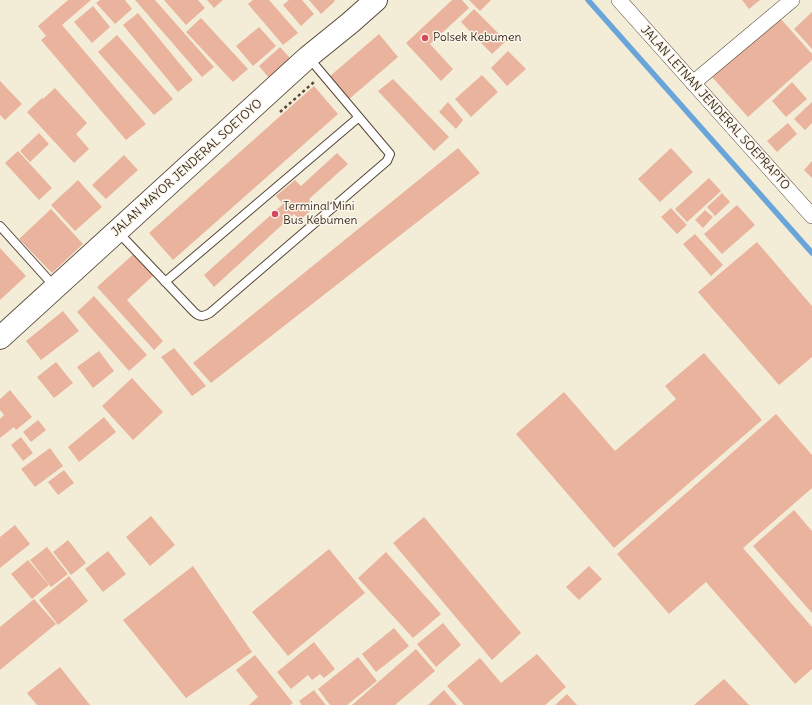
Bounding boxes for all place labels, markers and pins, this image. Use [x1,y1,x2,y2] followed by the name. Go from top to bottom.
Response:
[433,31,521,45] place label: Polsek Kebumen
[420,33,430,43] marker: Polsek Kebumen
[283,200,357,228] place label: Terminal Mini Bus Kebumen
[270,209,280,219] marker: Terminal Mini Bus Kebumen

